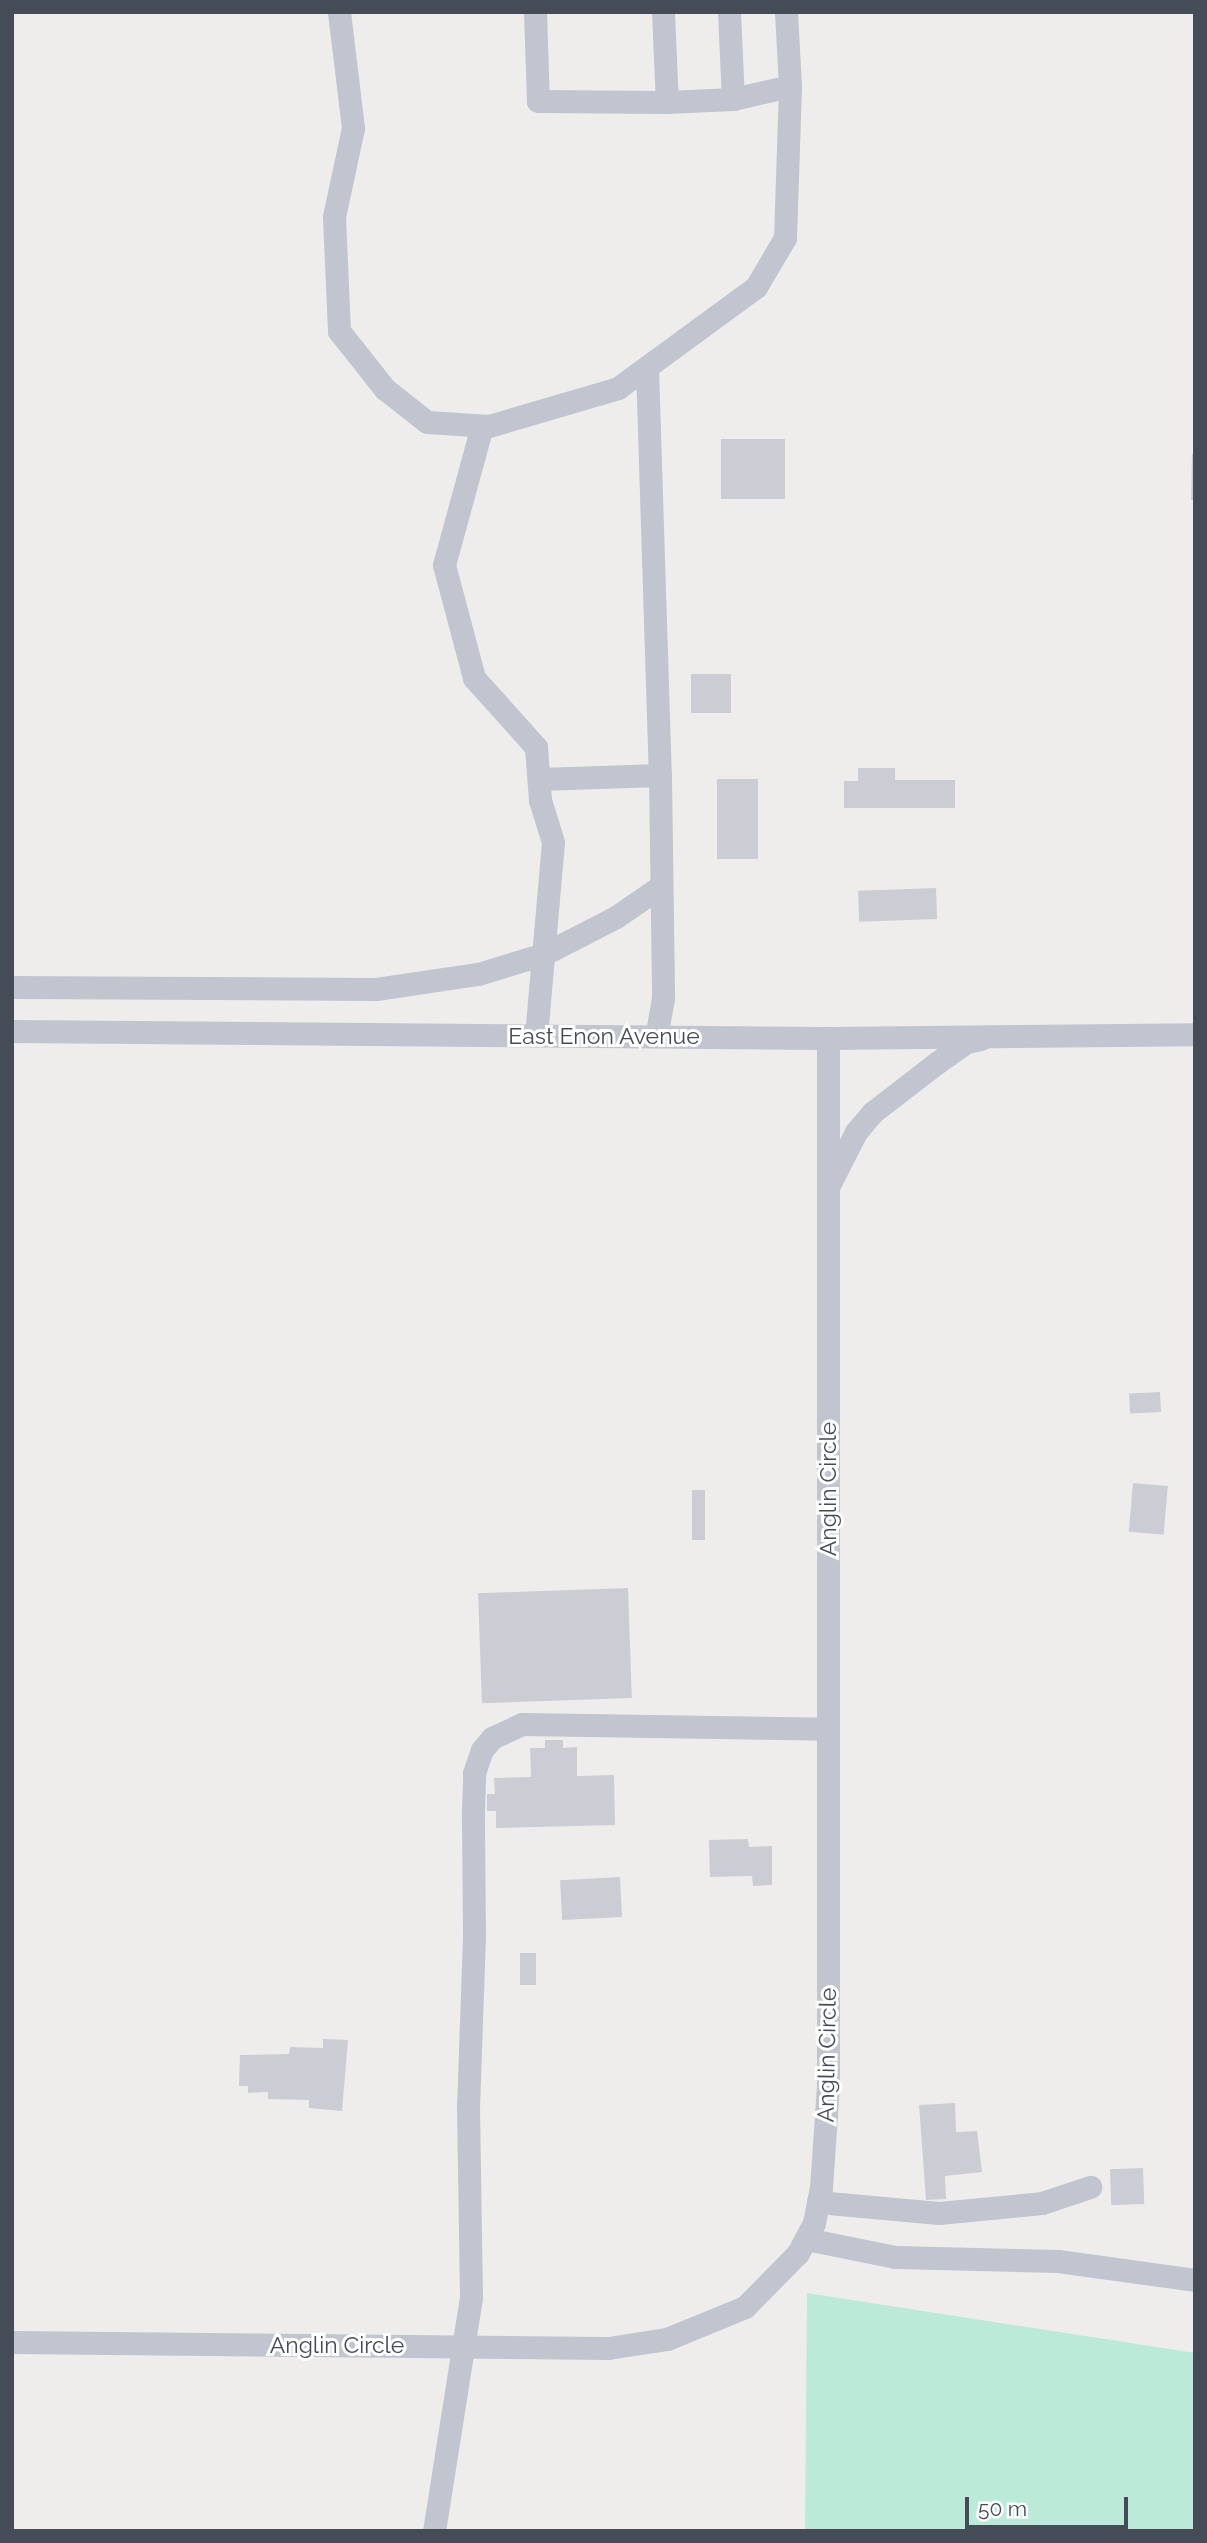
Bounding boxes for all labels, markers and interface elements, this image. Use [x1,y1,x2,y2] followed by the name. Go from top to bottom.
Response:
[508,1022,700,1050] street label: East Enon Avenue
[814,1422,842,1556] street label: Anglin Circle
[812,1987,842,2123] street label: Anglin Circle
[270,2331,404,2359] street label: Anglin Circle
[969,2484,1132,2528] scale bar
[978,2496,1027,2521] text: 50 m

